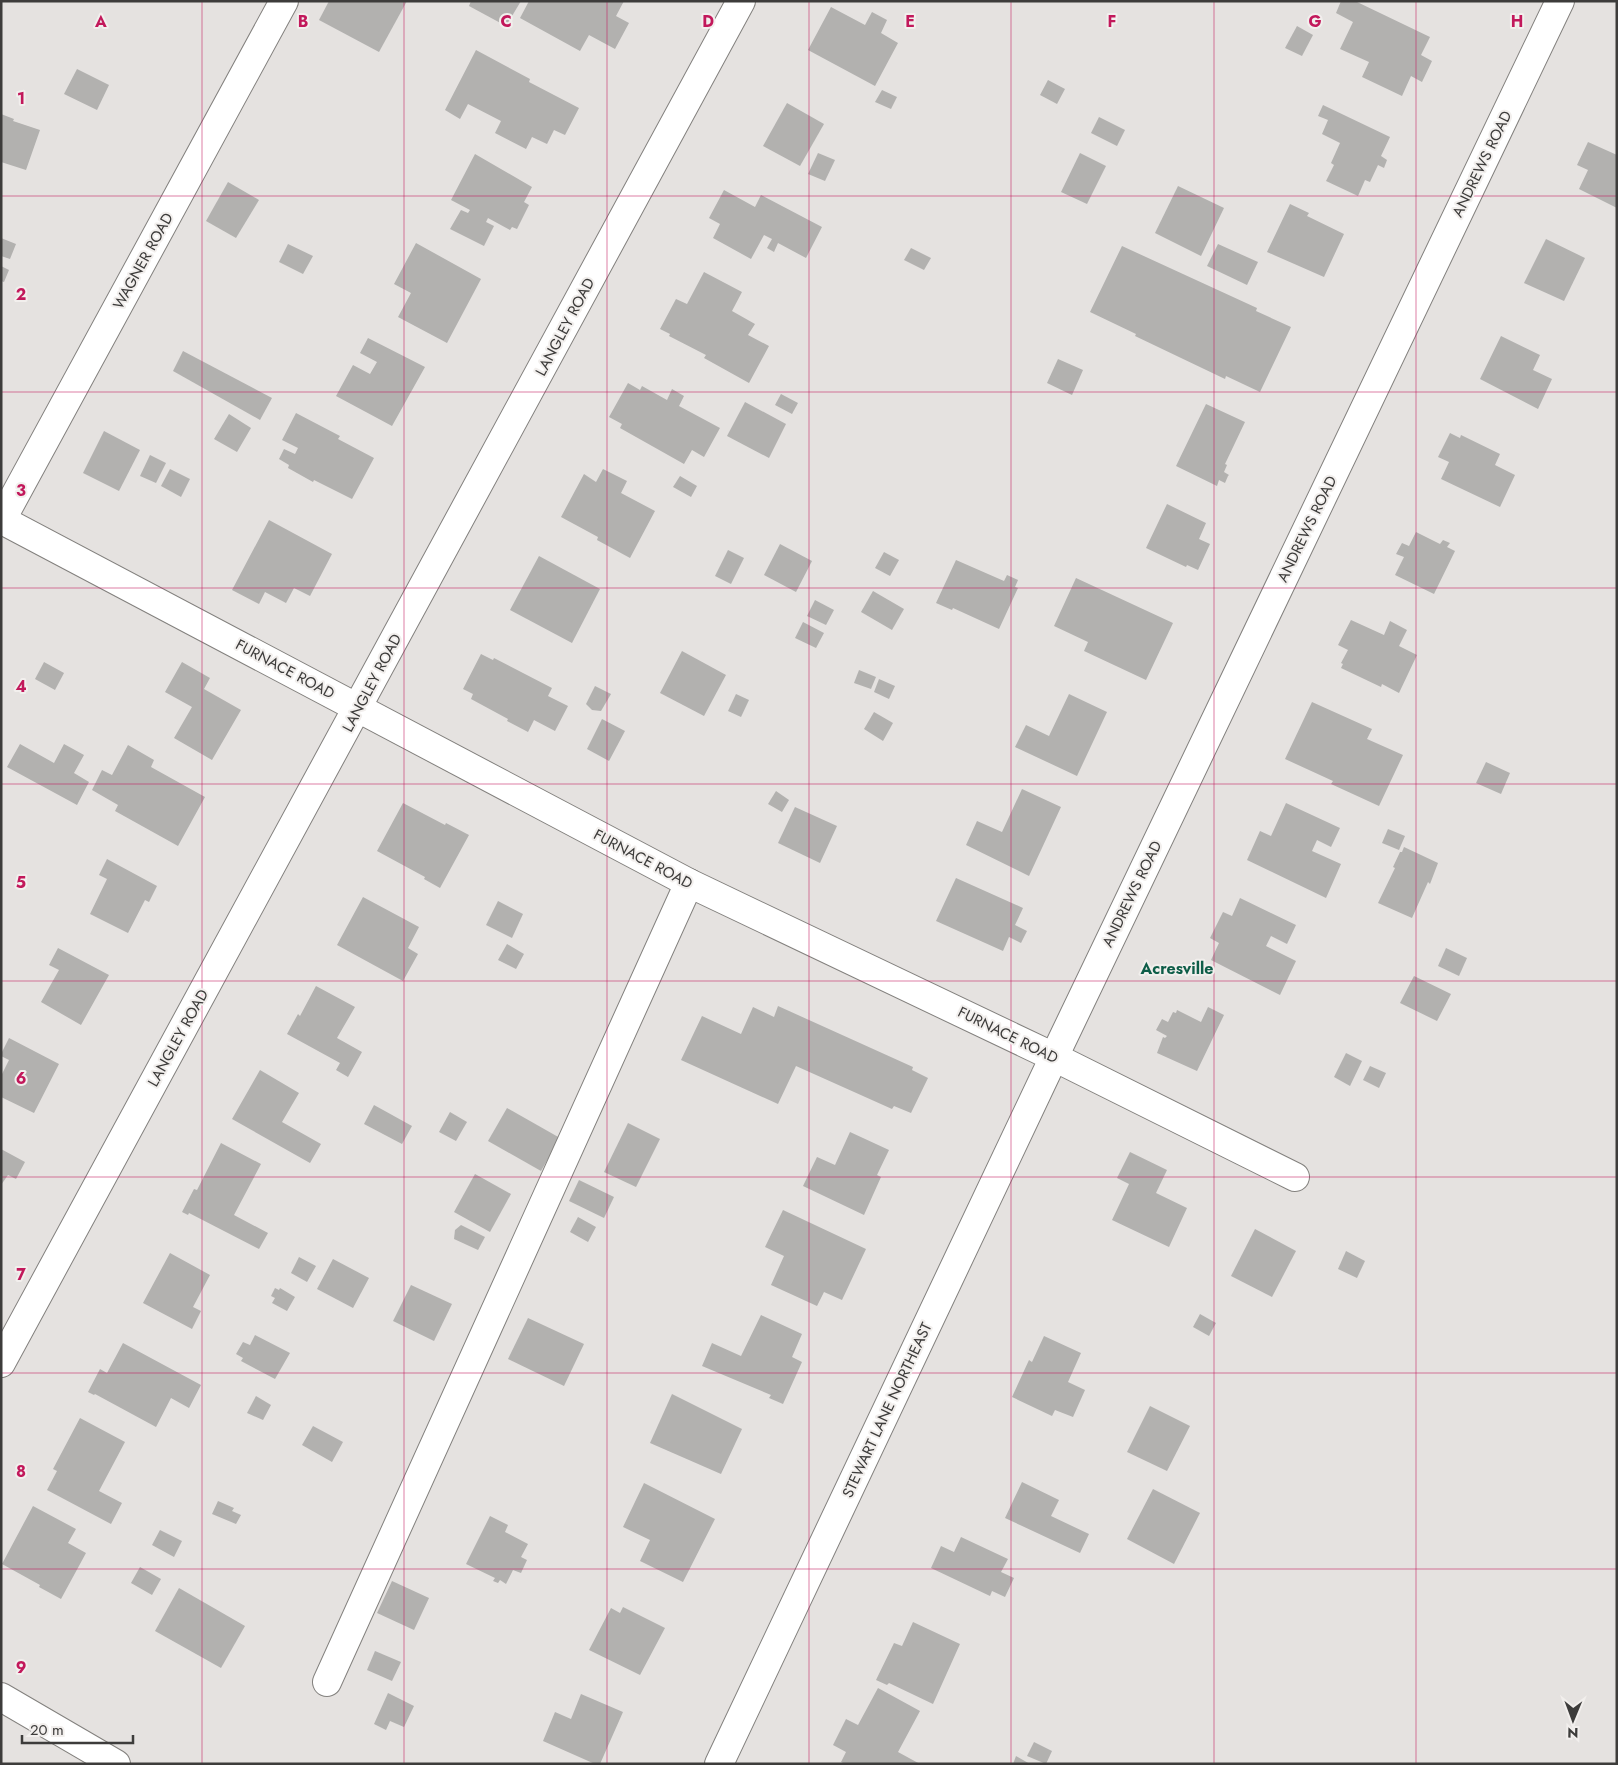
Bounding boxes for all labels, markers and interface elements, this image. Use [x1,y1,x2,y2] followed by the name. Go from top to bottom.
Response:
[94,10,107,33] text: A
[298,10,308,33] text: B
[500,10,512,33] text: C
[702,10,714,33] text: D
[905,10,915,33] text: E
[1108,10,1116,33] text: F
[1308,10,1322,33] text: G
[1511,10,1523,33] text: H
[17,87,25,110] text: 1
[1447,107,1517,221] street label: ANDREWS ROAD
[107,209,179,313] street label: WAGNER ROAD
[530,274,600,380] street label: LANGLEY ROAD
[16,283,26,306] text: 2
[1272,472,1342,586] street label: ANDREWS ROAD
[16,479,26,502] text: 3
[337,630,407,736] street label: LANGLEY ROAD
[232,634,338,704] street label: FURNACE ROAD
[15,675,27,698] text: 4
[590,824,696,894] street label: FURNACE ROAD
[1097,837,1167,951] street label: ANDREWS ROAD
[16,871,26,894] text: 5
[1139,957,1214,980] district label: Acresville
[142,985,214,1091] street label: LANGLEY ROAD
[954,1001,1062,1069] street label: FURNACE ROAD
[16,1067,26,1090] text: 6
[16,1263,26,1286] text: 7
[837,1319,937,1501] street label: STEWART LANE NORTHEAST
[16,1460,26,1483] text: 8
[16,1656,26,1679] text: 9
[1548,1695,1598,1745] north arrow
[22,1712,134,1744] scale bar
[30,1719,64,1741] text: 20 m
[1567,1723,1579,1743] text: N

